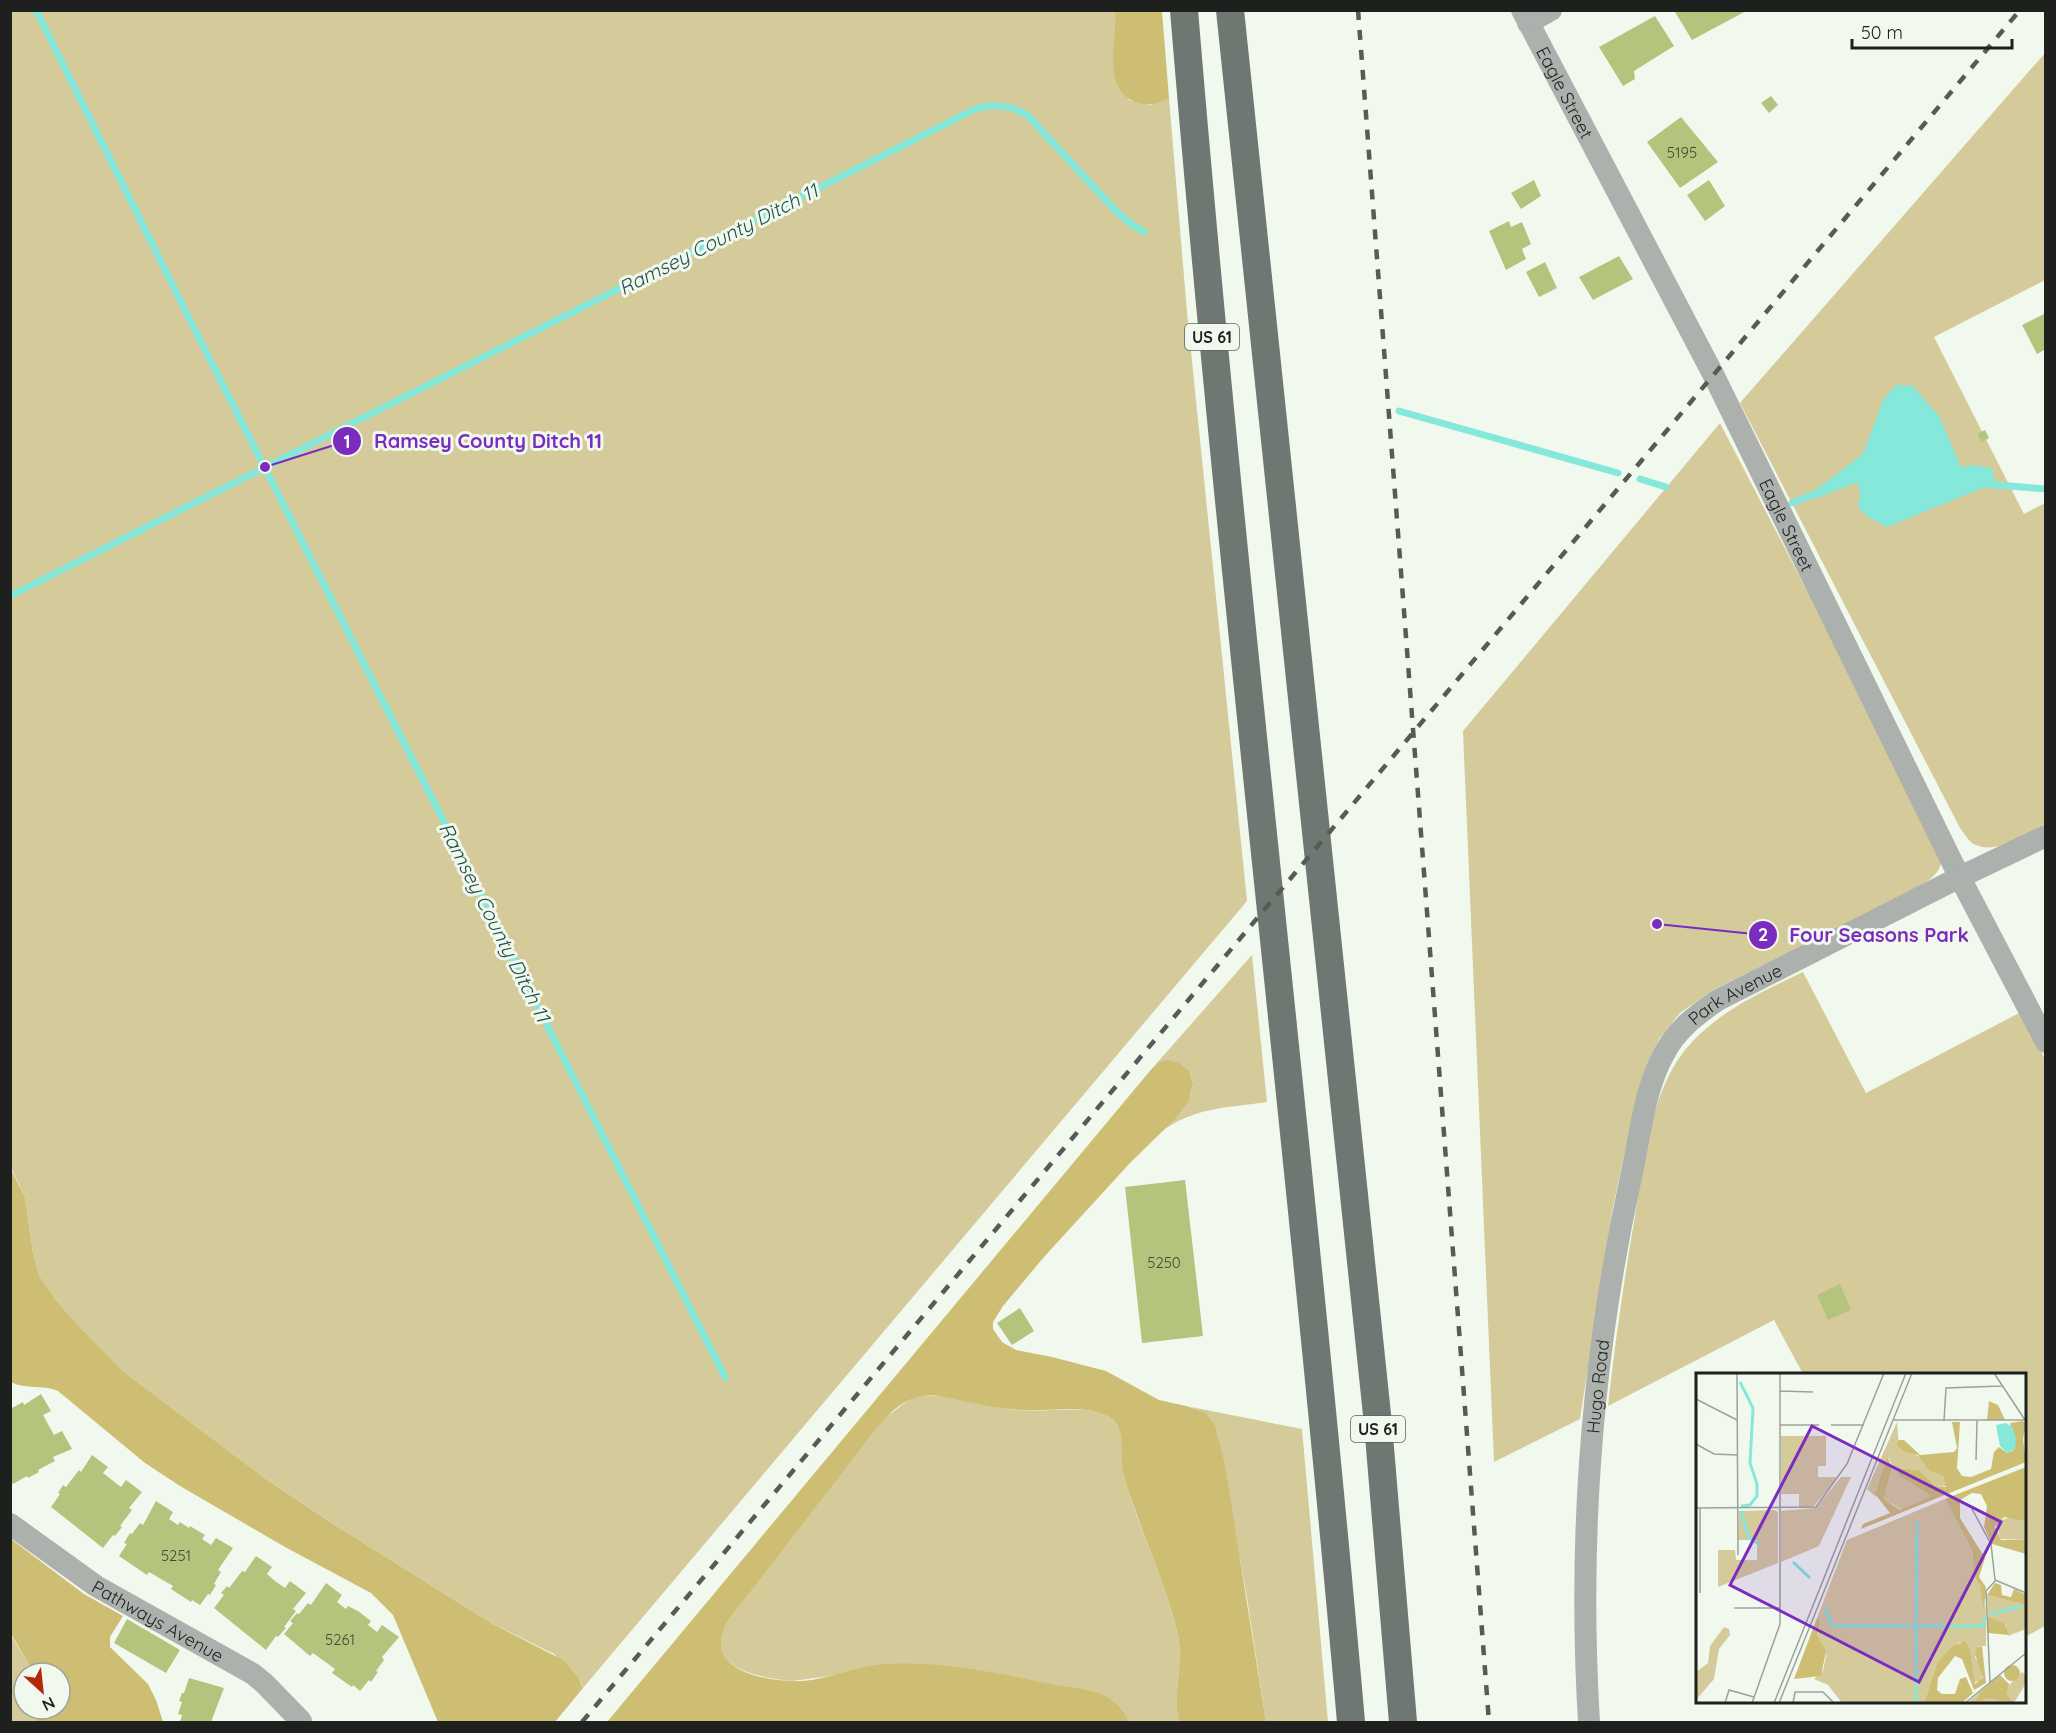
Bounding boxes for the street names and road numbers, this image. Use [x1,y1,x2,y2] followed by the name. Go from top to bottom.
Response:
[1532,42,1599,142] street label: Eagle Street
[1185,324,1239,350] road number: US 61
[1754,475,1819,575] street label: Eagle Street
[1683,958,1786,1030] street label: Park Avenue
[1581,1338,1614,1434] street label: Hugo Road
[1351,1416,1405,1442] road number: US 61
[88,1575,228,1667] street label: Pathways Avenue

